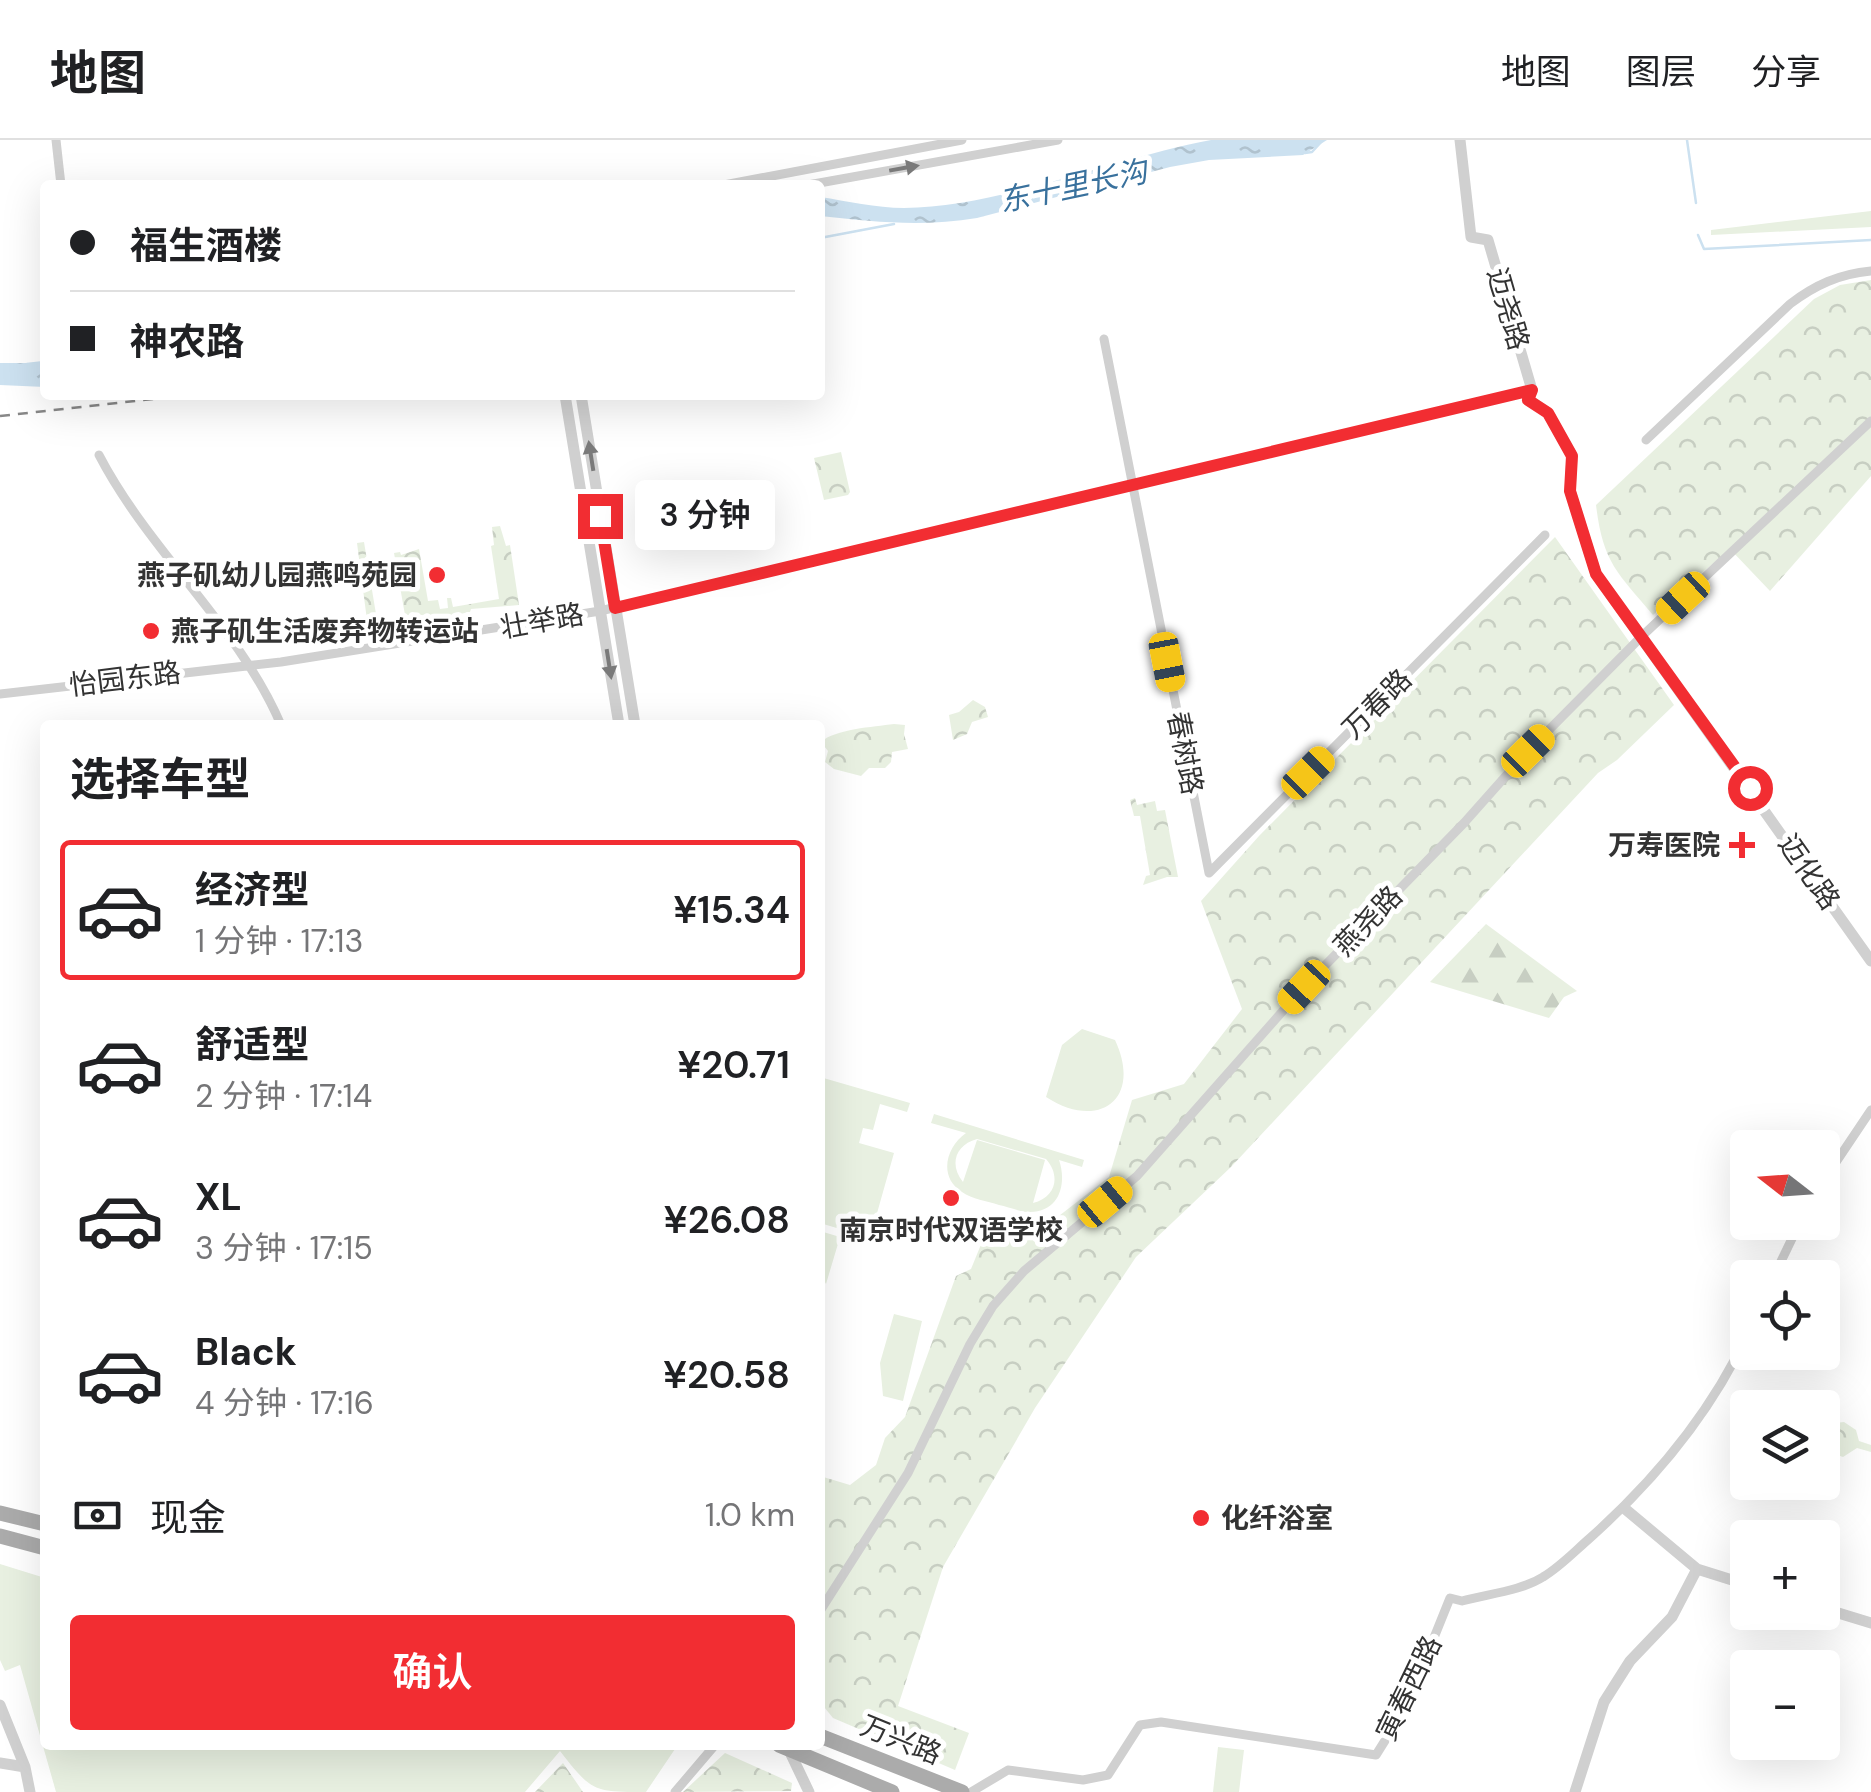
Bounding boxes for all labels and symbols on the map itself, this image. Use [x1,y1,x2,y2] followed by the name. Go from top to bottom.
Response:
[996,151,1153,221] water label: 东十里长沟
[889,160,920,175] one-way arrow
[1479,264,1537,354] street label: 迈尧路
[582,440,598,471] one-way arrow
[635,481,775,551] callout: 3 分钟
[578,494,623,539] route end
[137,557,417,594] place label: 燕子矶幼儿园燕鸣苑园
[426,564,448,586] marker: 燕子矶幼儿园燕鸣苑园
[1651,567,1715,629] car
[497,595,587,647] street label: 壮举路
[171,613,479,650] place label: 燕子矶生活废弃物转运站
[140,620,162,642] marker: 燕子矶生活废弃物转运站
[1147,630,1187,694] car
[602,649,617,680] one-way arrow
[67,654,183,704] street label: 怡园东路
[1334,661,1420,747] street label: 万春路
[1159,708,1211,798] street label: 春树路
[1496,719,1560,783] car
[1276,741,1340,805] car
[1728,766,1773,811] route start
[1608,827,1720,864] place label: 万寿医院
[1770,827,1848,917] street label: 迈化路
[1729,832,1755,858] marker: 万寿医院
[1326,878,1410,964] street label: 燕尧路
[1273,955,1335,1019] car
[1730,1130,1840,1240] north arrow
[1072,1171,1138,1233] car
[940,1187,962,1209] marker: 南京时代双语学校
[839,1212,1063,1249] place label: 南京时代双语学校
[1221,1500,1333,1537] place label: 化纤浴室
[1190,1507,1212,1529] marker: 化纤浴室
[1368,1630,1450,1746] street label: 寅春西路
[855,1707,947,1773] street label: 万兴路

